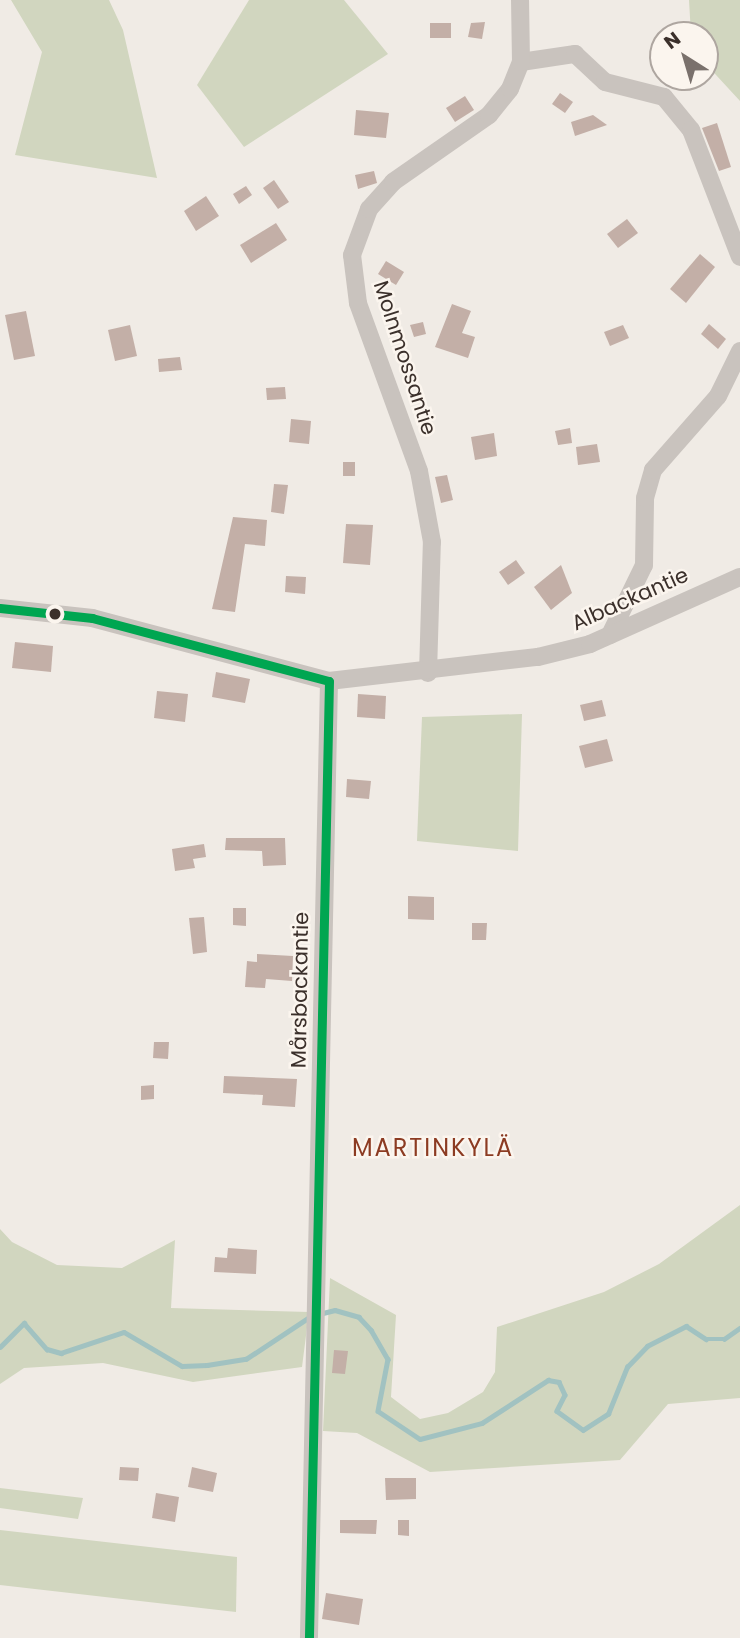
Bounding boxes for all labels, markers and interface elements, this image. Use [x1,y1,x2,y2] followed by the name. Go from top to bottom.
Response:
[649,21,719,91] north arrow
[658,25,686,56] text: N
[368,278,442,438] street label: Molnmossantie
[568,562,692,636] street label: Albackantie
[48,607,62,621] unlabelled marker
[286,912,314,1068] street label: Mårsbackantie
[353,1134,513,1162] district label: MARTINKYLÄ

